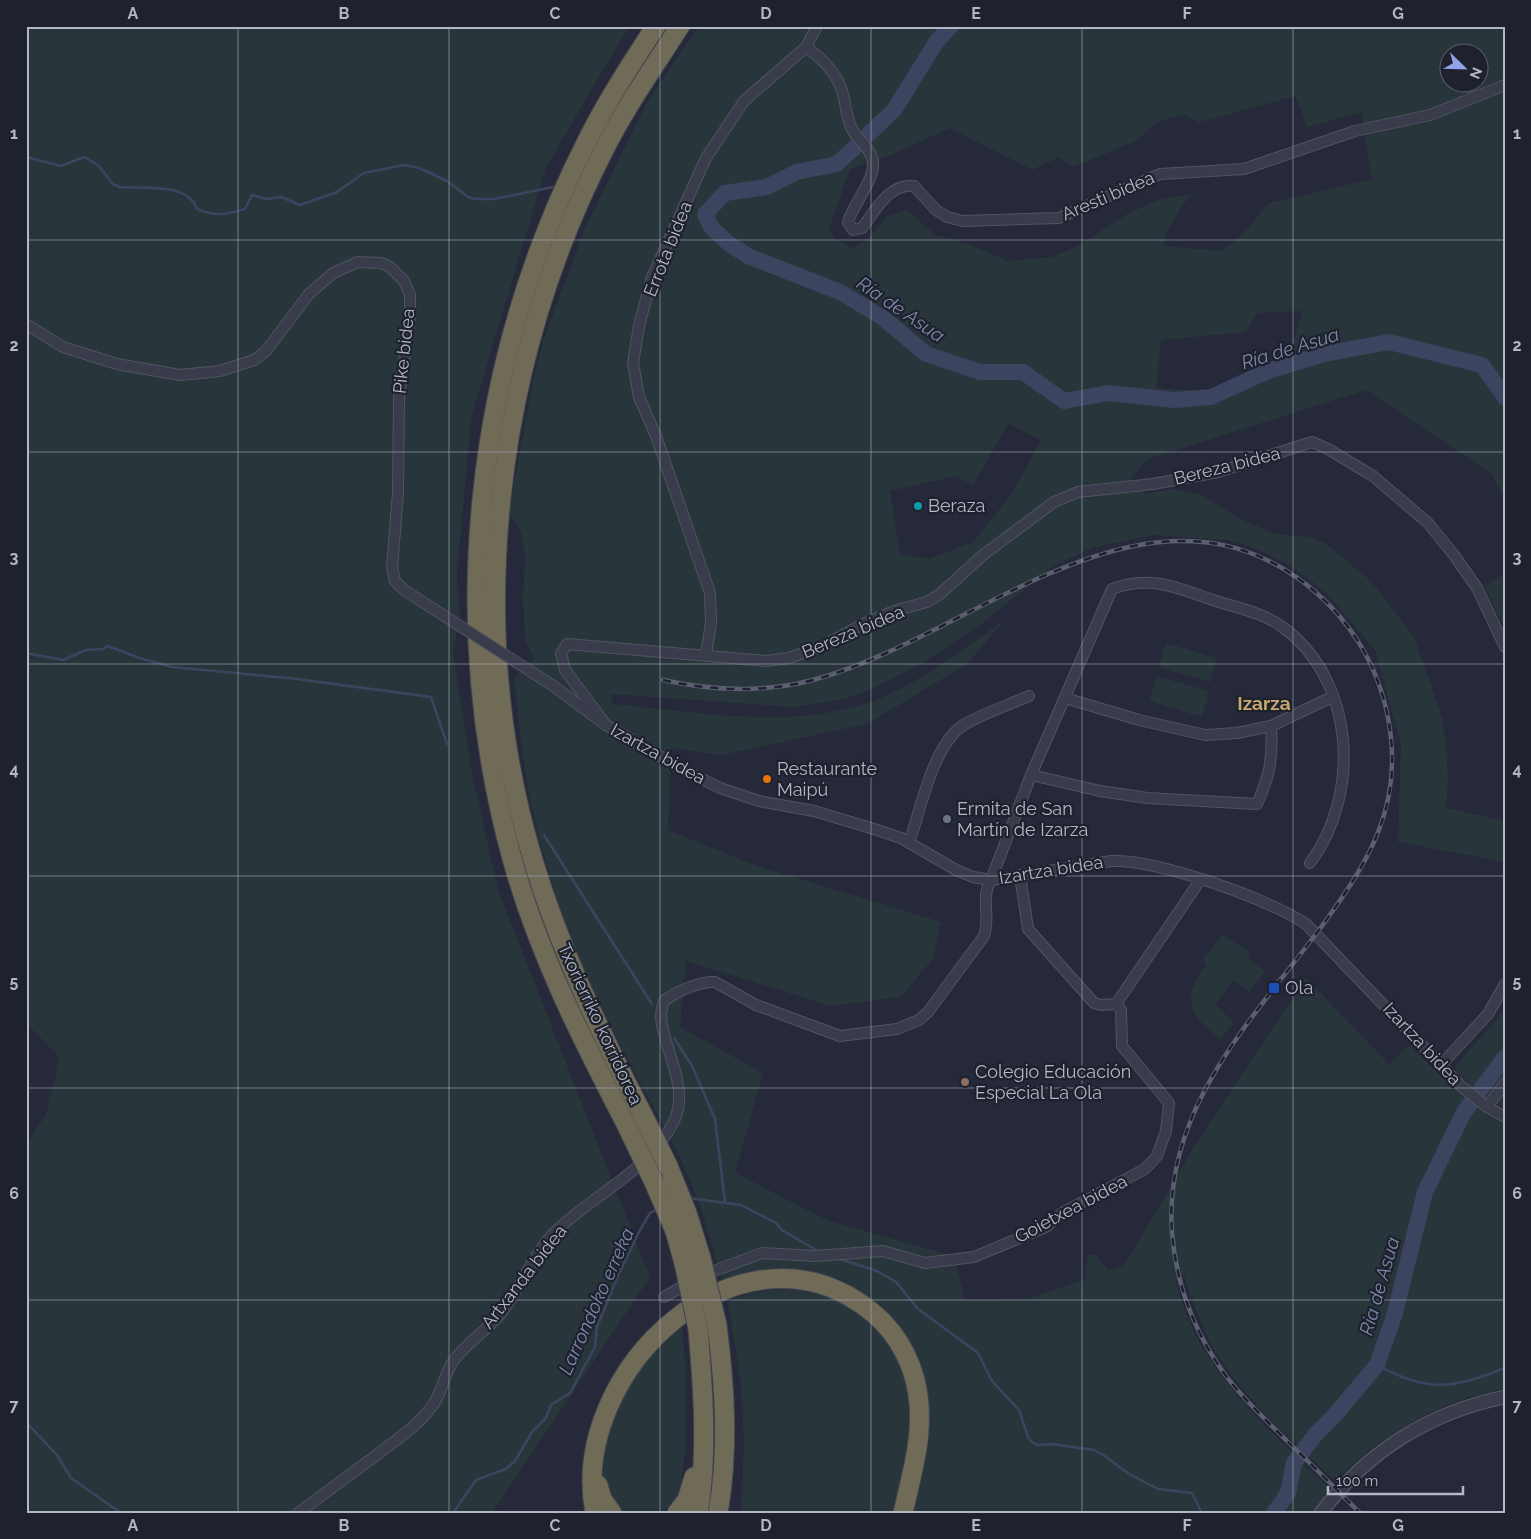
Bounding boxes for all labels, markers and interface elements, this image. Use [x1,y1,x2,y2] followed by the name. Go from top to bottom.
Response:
[128,4,139,23] text: A
[339,4,350,23] text: B
[550,4,561,23] text: C
[760,4,772,23] text: D
[971,4,981,23] text: E
[1182,4,1192,23] text: F
[1392,4,1404,23] text: G
[1438,42,1488,92] north arrow
[1467,65,1485,81] text: N
[10,124,18,143] text: 1
[1513,124,1521,143] text: 1
[1058,167,1157,224] street label: Aresti bidea
[639,198,696,299] street label: Errota bidea
[853,272,949,346] water label: Ría de Asua
[389,307,418,395] street label: Pike bidea
[1238,323,1342,373] water label: Ría de Asua
[9,336,19,355] text: 2
[1512,336,1522,355] text: 2
[1172,442,1282,489] street label: Bereza bidea
[928,495,985,516] place label: Beraza
[912,500,924,512] marker: Beraza
[10,548,19,567] text: 3
[1513,548,1522,567] text: 3
[799,601,907,662] street label: Bereza bidea
[1237,692,1291,714] district label: Izarza
[607,719,709,788] street label: Izartza bidea
[777,758,878,800] place label: Restaurante Maipú
[9,760,19,779] text: 4
[1512,760,1522,779] text: 4
[761,773,773,785] marker: Restaurante Maipú
[957,798,1088,840] place label: Ermita de San Martín de Izarza
[941,813,953,825] marker: Ermita de San Martín de Izarza
[997,851,1105,888] street label: Izartza bidea
[554,940,647,1108] street label: Txorierriko korridorea
[10,972,19,991] text: 5
[1513,972,1522,991] text: 5
[1285,977,1313,998] place label: Ola
[1267,981,1281,995] marker: Ola
[1379,998,1466,1089] street label: Izartza bidea
[975,1061,1131,1103] place label: Colegio Educación Especial La Ola
[959,1076,971,1088] marker: Colegio Educación Especial La Ola
[1011,1170,1131,1247] street label: Goietxea bidea
[9,1184,19,1203] text: 6
[1512,1184,1522,1203] text: 6
[477,1221,571,1333] street label: Artxanda bidea
[554,1224,638,1378] water label: Larrondoko erreka
[1355,1234,1403,1338] water label: Ría de Asua
[10,1396,19,1415] text: 7
[1513,1396,1522,1415] text: 7
[1328,1464,1464,1496] scale bar
[1336,1472,1378,1490] text: 100 m
[128,1516,139,1535] text: A
[339,1516,350,1535] text: B
[550,1516,561,1535] text: C
[760,1516,772,1535] text: D
[971,1516,981,1535] text: E
[1182,1516,1192,1535] text: F
[1392,1516,1404,1535] text: G

